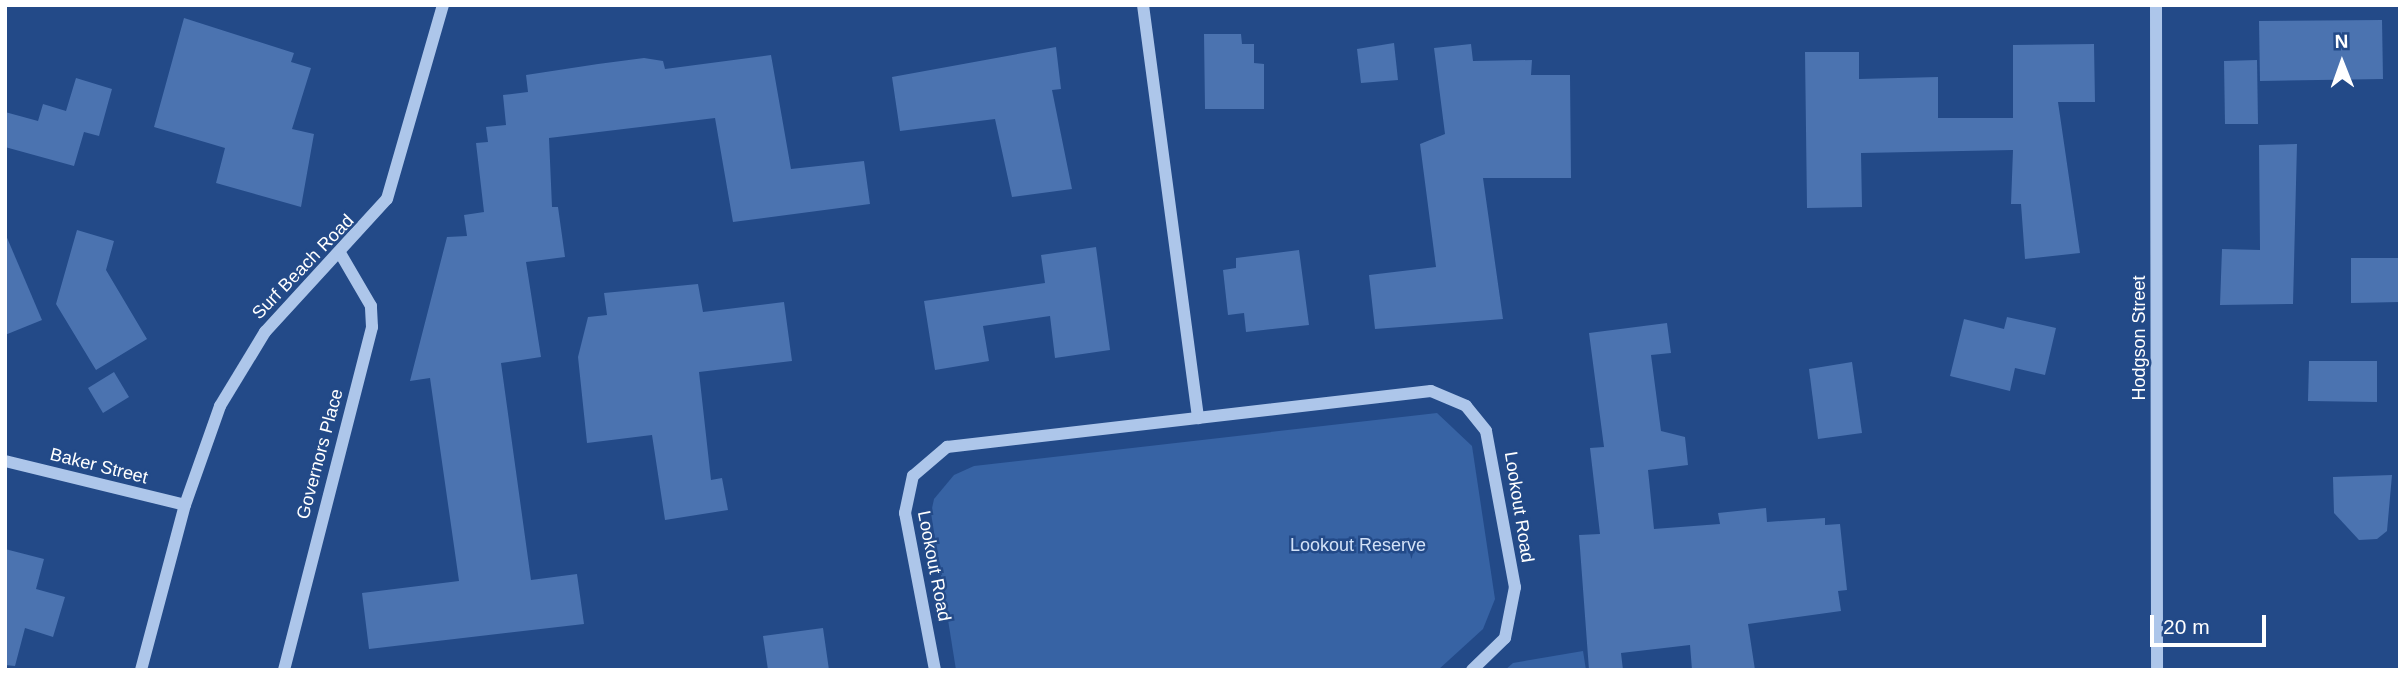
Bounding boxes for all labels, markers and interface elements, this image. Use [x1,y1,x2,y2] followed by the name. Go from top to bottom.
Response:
[2307,28,2377,98] north arrow
[2335,31,2349,52] text: N
[248,210,358,324] street label: Surf Beach Road
[2128,275,2150,401] street label: Hodgson Street
[292,386,348,522] street label: Governors Place
[48,443,150,489] street label: Baker Street
[1500,450,1538,564] street label: Lookout Road
[913,509,955,623] street label: Lookout Road
[1290,534,1426,556] park label: Lookout Reserve
[2153,602,2268,646] scale bar
[2163,615,2210,638] text: 20 m

